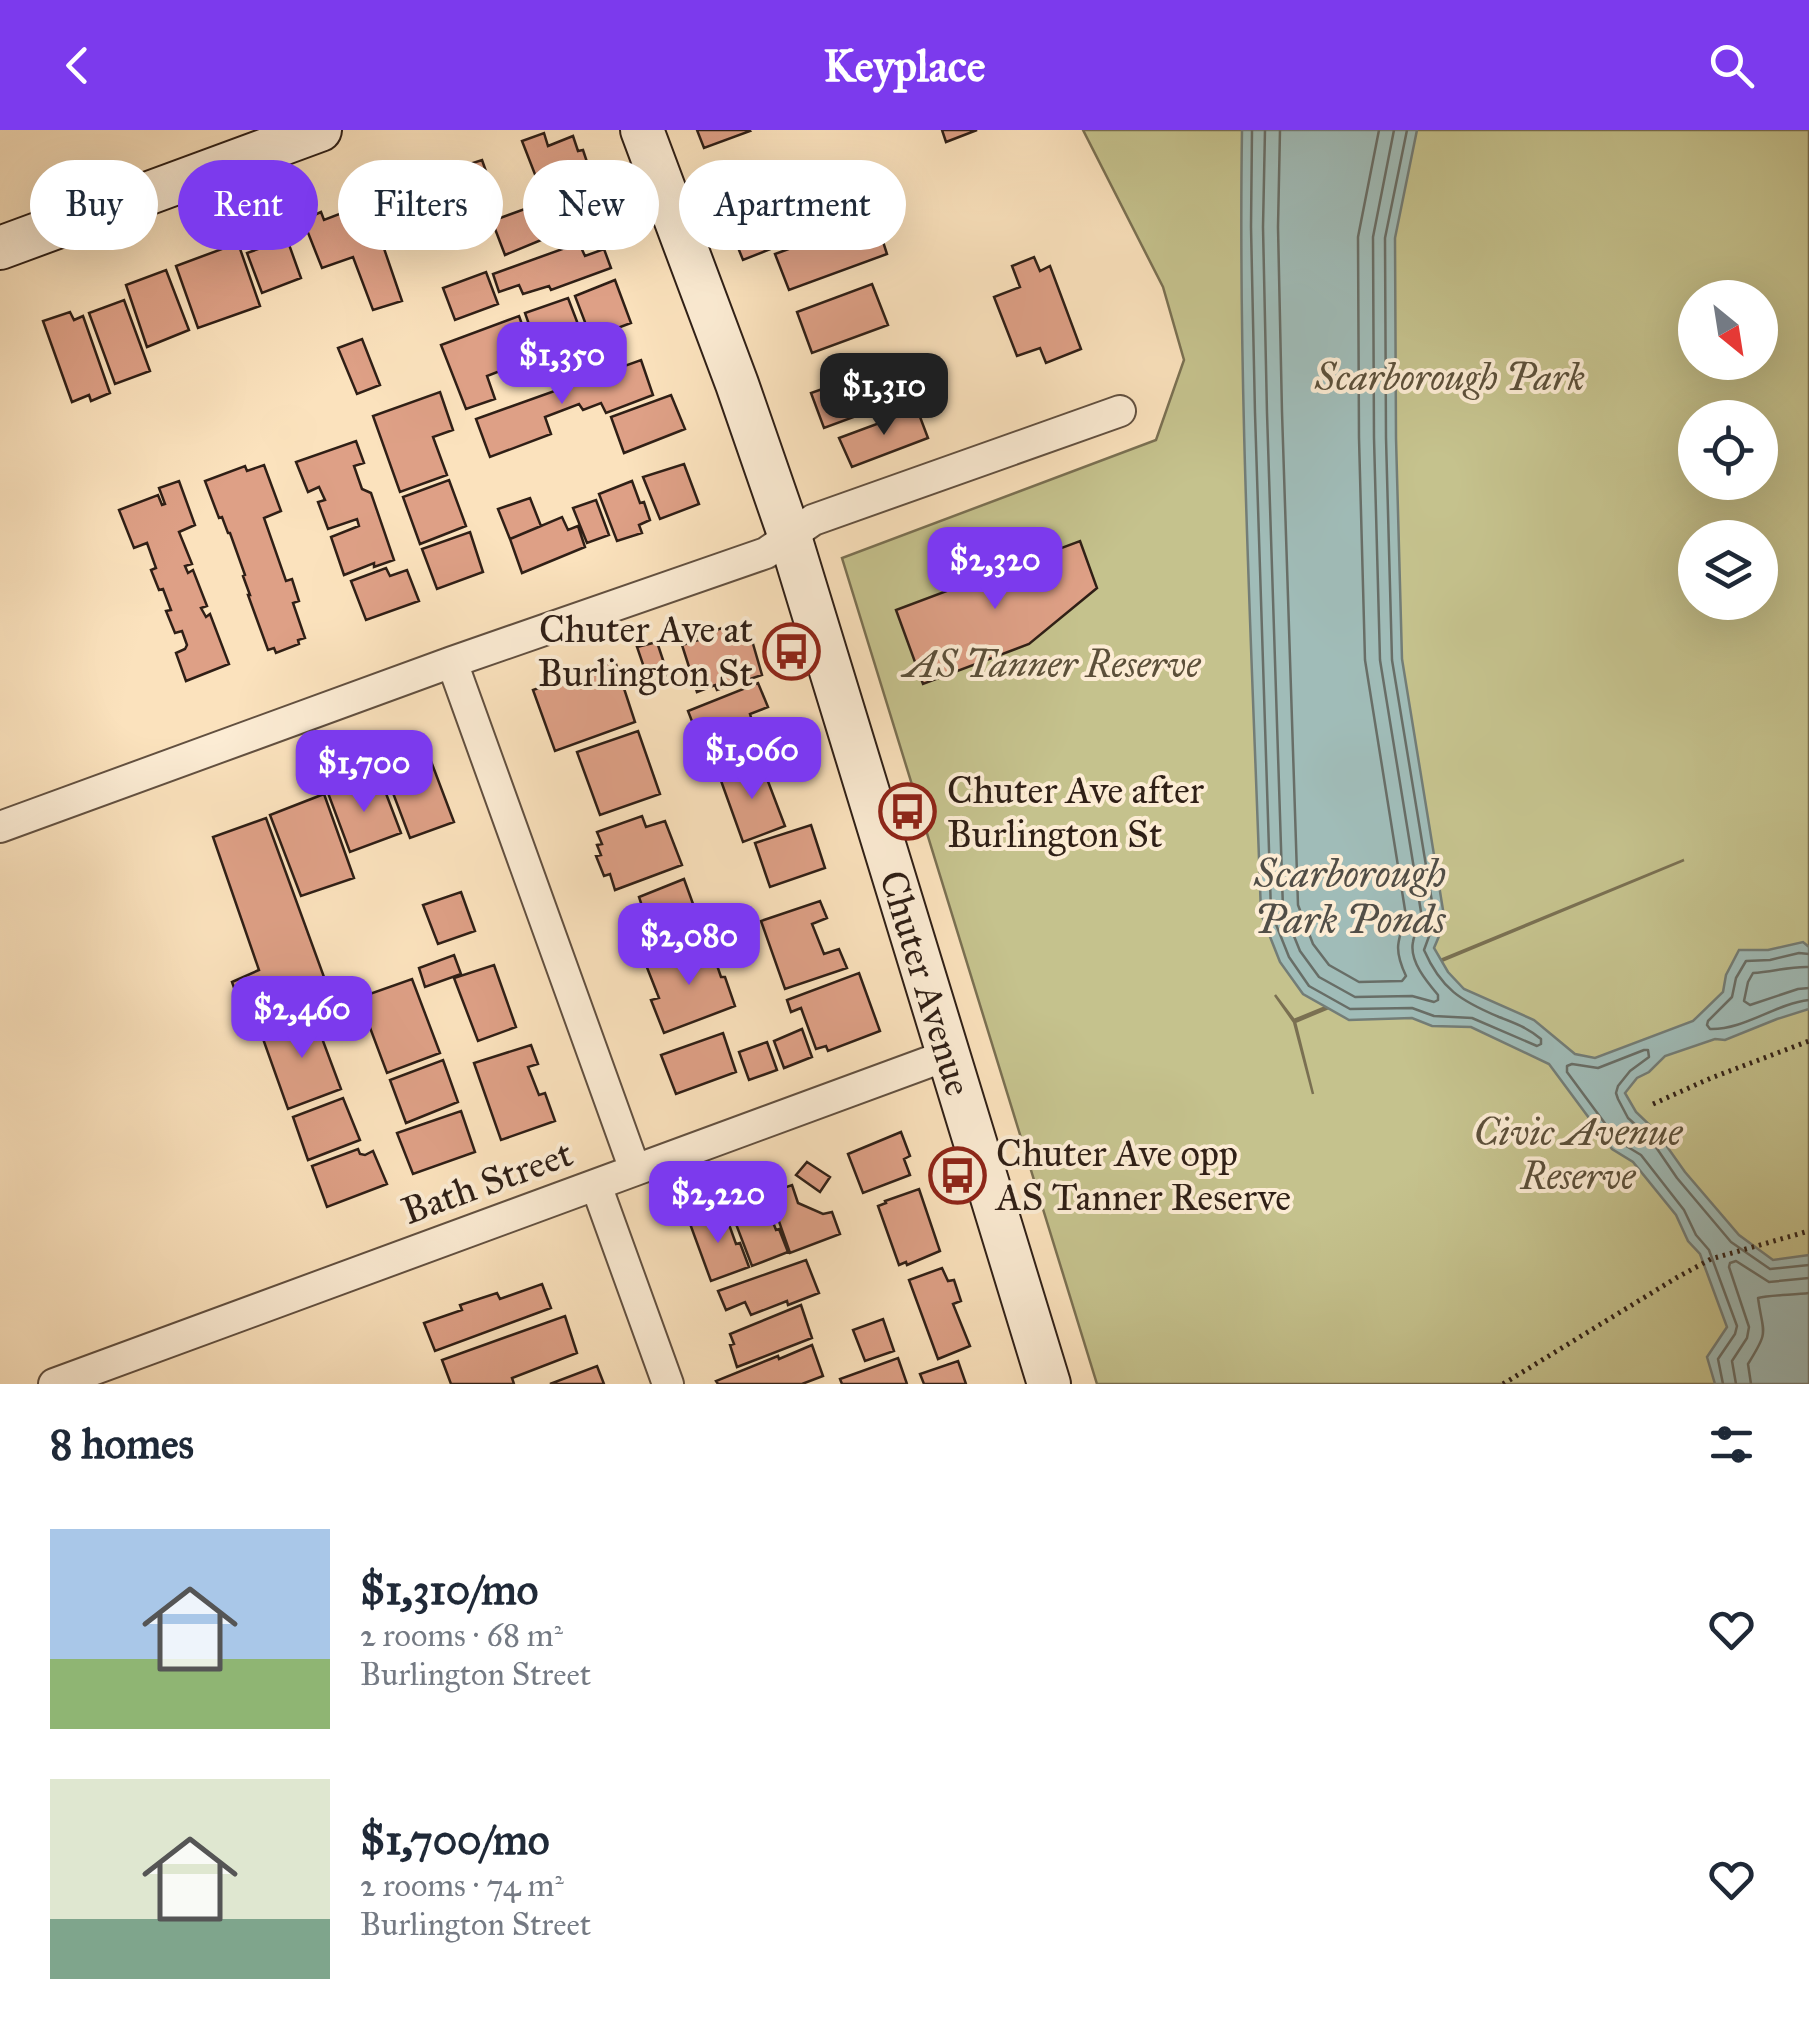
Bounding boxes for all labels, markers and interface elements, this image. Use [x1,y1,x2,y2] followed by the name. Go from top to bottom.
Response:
[50,38,105,93] icon: back
[823,38,986,93] text: Keyplace
[1704,38,1759,93] icon: search
[30,160,158,250] chip: Buy
[178,160,318,250] chip: Rent
[338,160,503,250] chip: Filters
[523,160,659,250] chip: New
[679,160,906,250] chip: Apartment
[1678,280,1778,380] north arrow
[1678,280,1778,620] map controls
[481,322,643,407] pin: $1,350
[519,335,605,374] text: $1,350
[803,353,965,438] pin: $1,310
[1314,354,1585,400] park label: Scarborough Park
[842,366,926,405] text: $1,310
[1678,400,1778,500] button: locate
[1678,520,1778,620] button: layers
[914,527,1076,612] pin: $2,320
[949,540,1041,579] text: $2,320
[538,606,753,696] place label: Chuter Ave at Burlington St
[762,621,822,681] bus stop icon: Chuter Ave at Burlington St
[900,641,1201,687] park label: AS Tanner Reserve
[671,717,833,802] pin: $1,060
[283,730,445,815] pin: $1,700
[705,730,799,769] text: $1,060
[318,743,410,782] text: $1,700
[947,767,1205,857] place label: Chuter Ave after Burlington St
[878,782,938,842] bus stop icon: Chuter Ave after Burlington St
[1253,849,1447,944] water label: Scarborough Park Ponds
[870,865,982,1101] street label: Chuter Avenue
[608,903,770,988] pin: $2,080
[640,916,738,955] text: $2,080
[221,976,383,1061] pin: $2,460
[253,989,351,1028] text: $2,460
[1474,1109,1683,1199] park label: Civic Avenue Reserve
[395,1130,579,1234] street label: Bath Street
[994,1130,1291,1220] place label: Chuter Ave opp AS Tanner Reserve
[927,1145,987,1205] bus stop icon: Chuter Ave opp AS Tanner Reserve
[637,1161,799,1246] pin: $2,220
[671,1174,765,1213] text: $2,220
[1704,1417,1759,1472] icon: filters
[50,1418,194,1470] text: 8 homes
[360,1564,538,1616] text: $1,310/mo
[130,1569,250,1689] icon: home
[1704,1602,1759,1657] icon: heart
[360,1616,563,1655] text: 2 rooms · 68 m²
[360,1655,591,1694] text: Burlington Street
[360,1814,549,1866] text: $1,700/mo
[130,1819,250,1939] icon: home
[1704,1852,1759,1907] icon: heart
[360,1866,564,1905] text: 2 rooms · 74 m²
[360,1905,591,1944] text: Burlington Street

